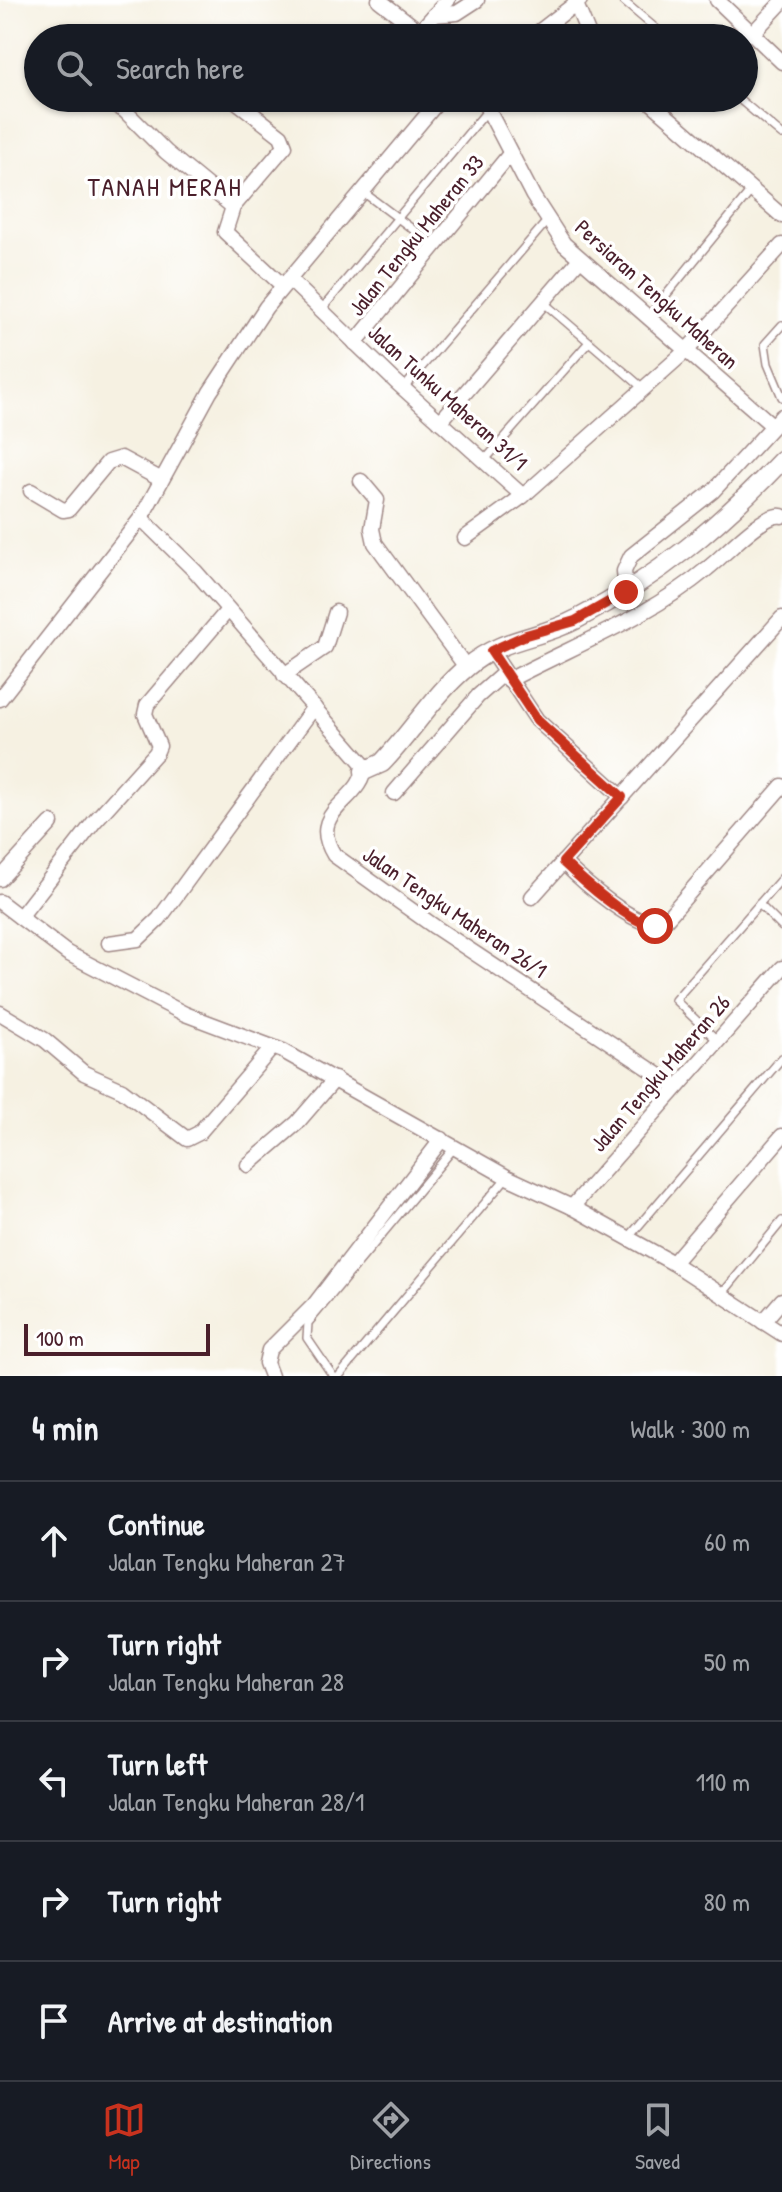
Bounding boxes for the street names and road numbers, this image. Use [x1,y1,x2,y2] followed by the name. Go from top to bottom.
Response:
[342,148,491,322] street label: Jalan Tengku Maheran 33
[569,212,745,376] street label: Persiaran Tengku Maheran
[362,317,534,477] street label: Jalan Tunku Maheran 31/1
[357,839,553,985] street label: Jalan Tengku Maheran 26/1
[583,988,737,1158] street label: Jalan Tengku Maheran 26

